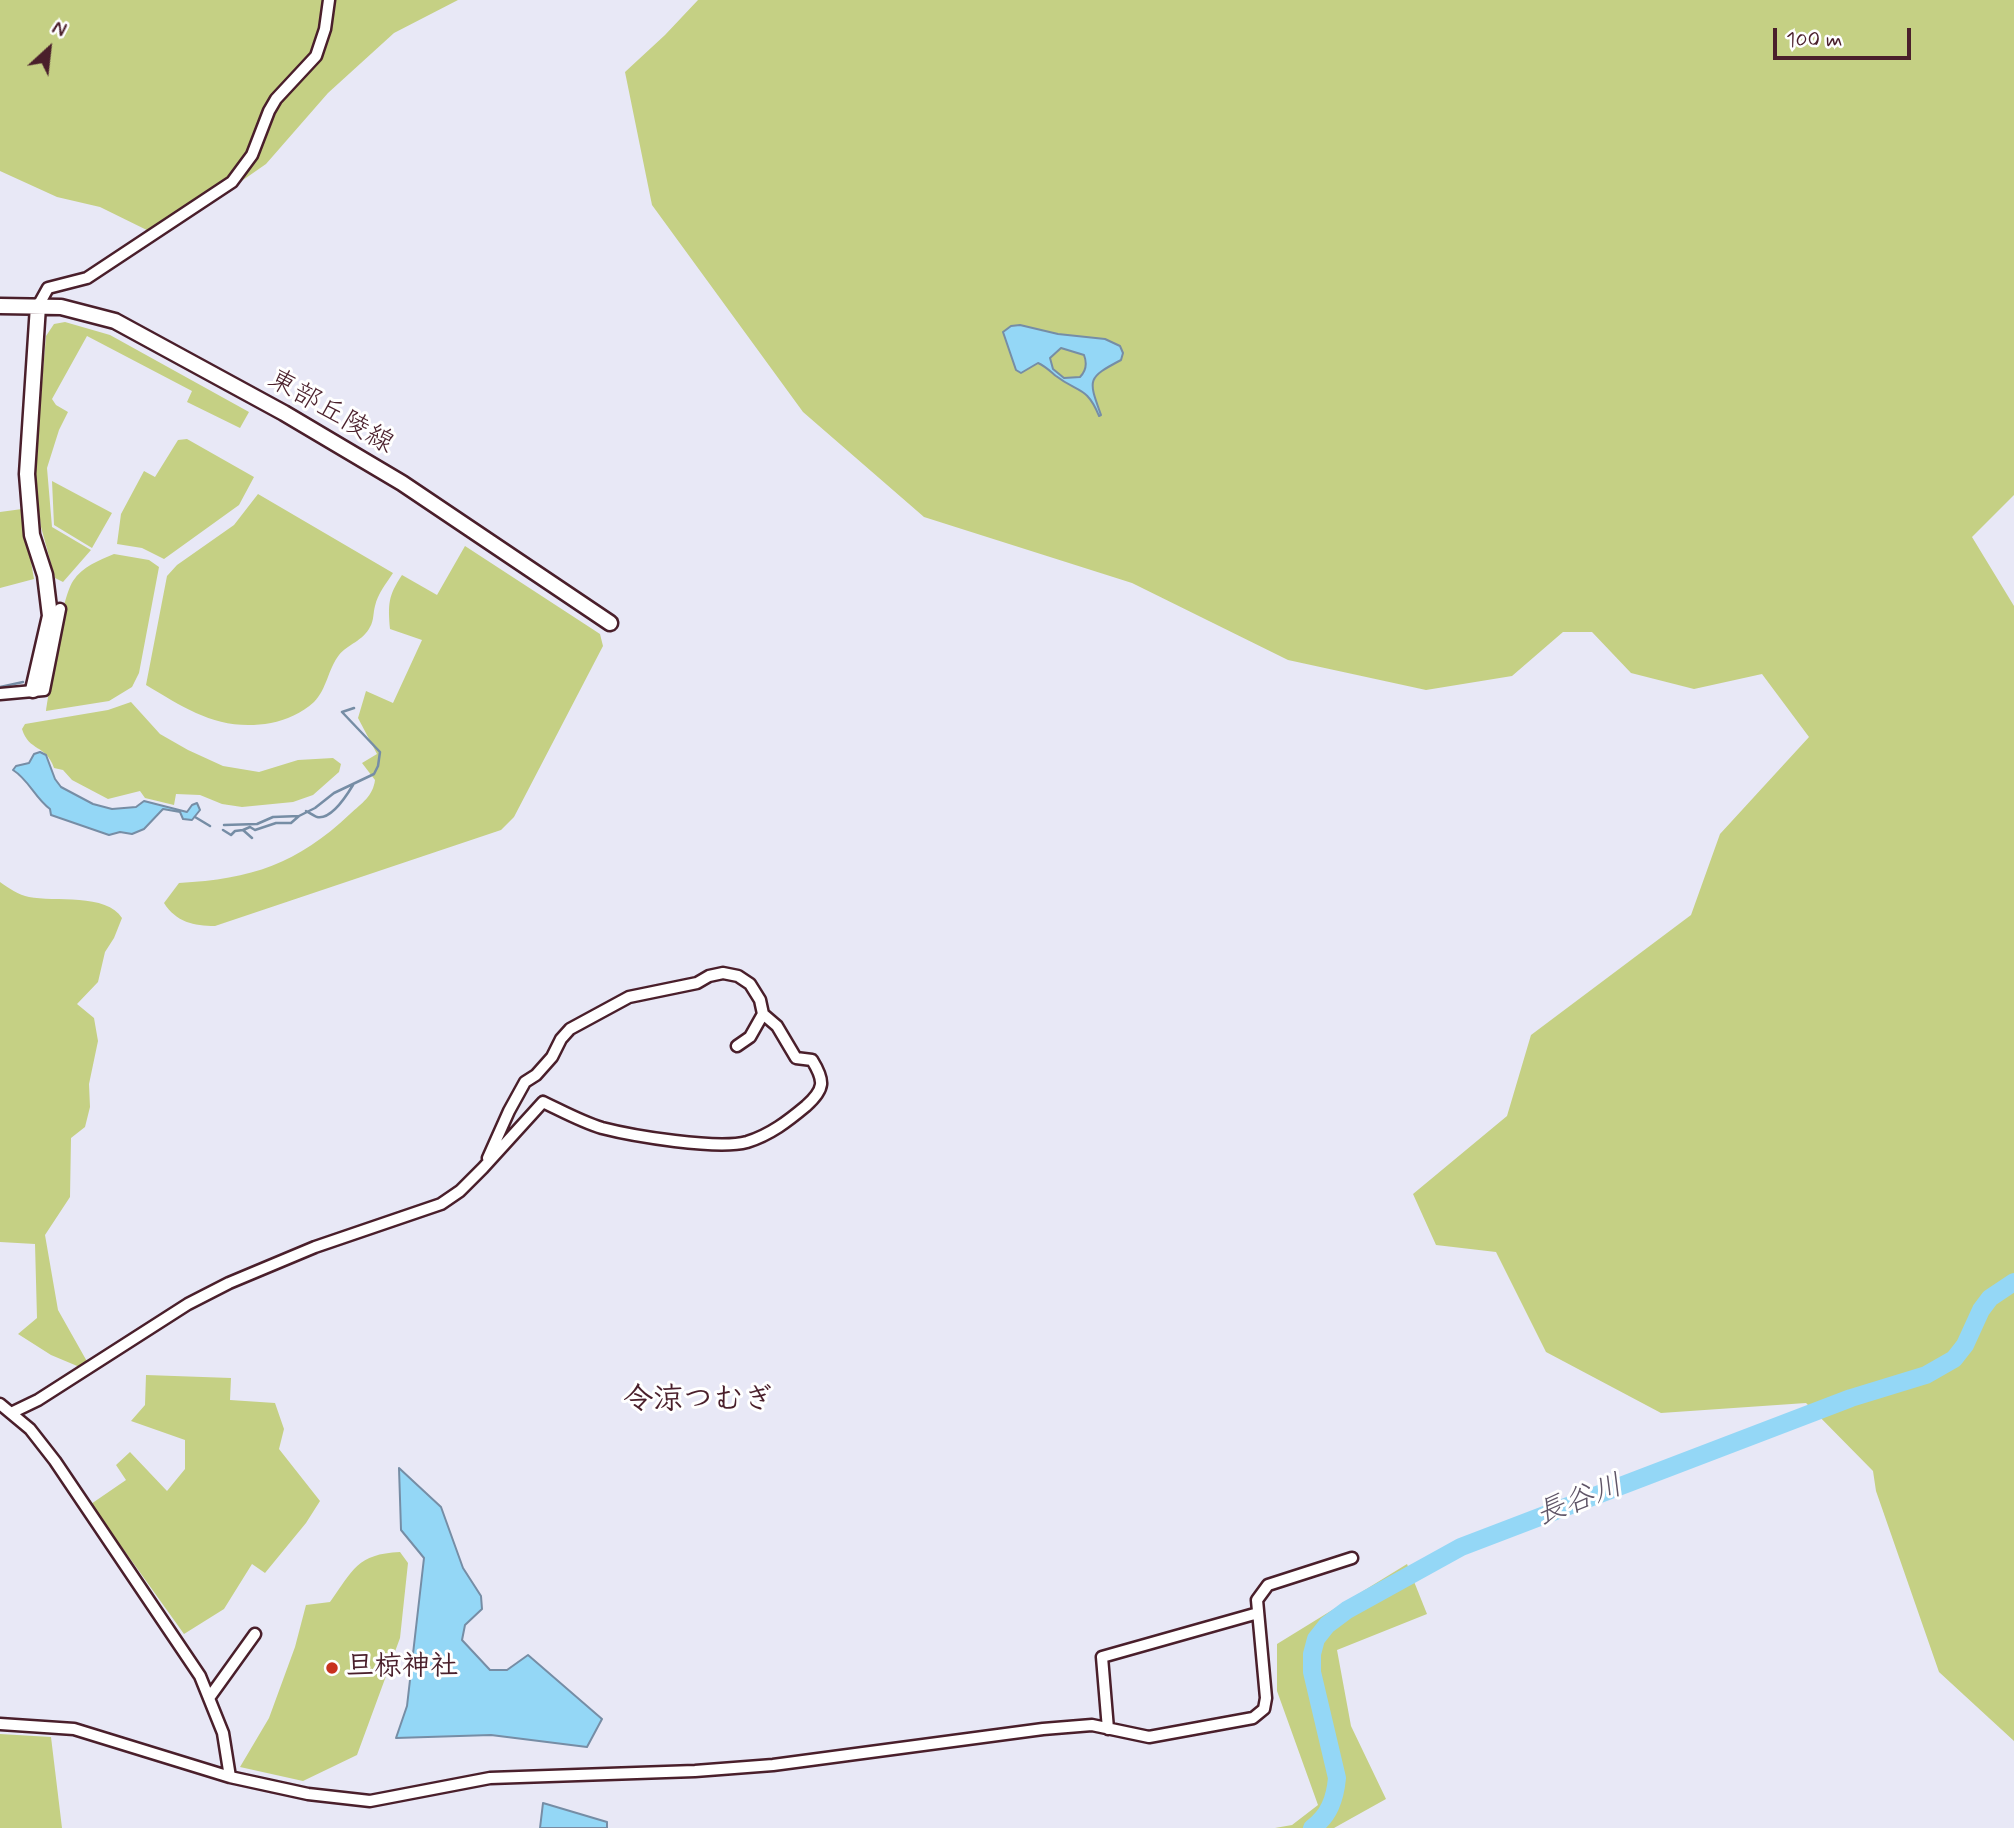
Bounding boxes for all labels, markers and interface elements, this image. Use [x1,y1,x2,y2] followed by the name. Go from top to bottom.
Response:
[14,14,84,84] north arrow
[1776,14,1914,58] scale bar
[47,16,70,44] text: N
[1786,26,1842,54] text: 100 m
[261,363,399,463] street label: 東部丘陵線
[623,1384,773,1420] district label: 令涼つむぎ
[1532,1469,1628,1535] water label: 長谷川
[346,1651,458,1685] place label: 旦椋神社
[324,1660,340,1676] marker: 旦椋神社

